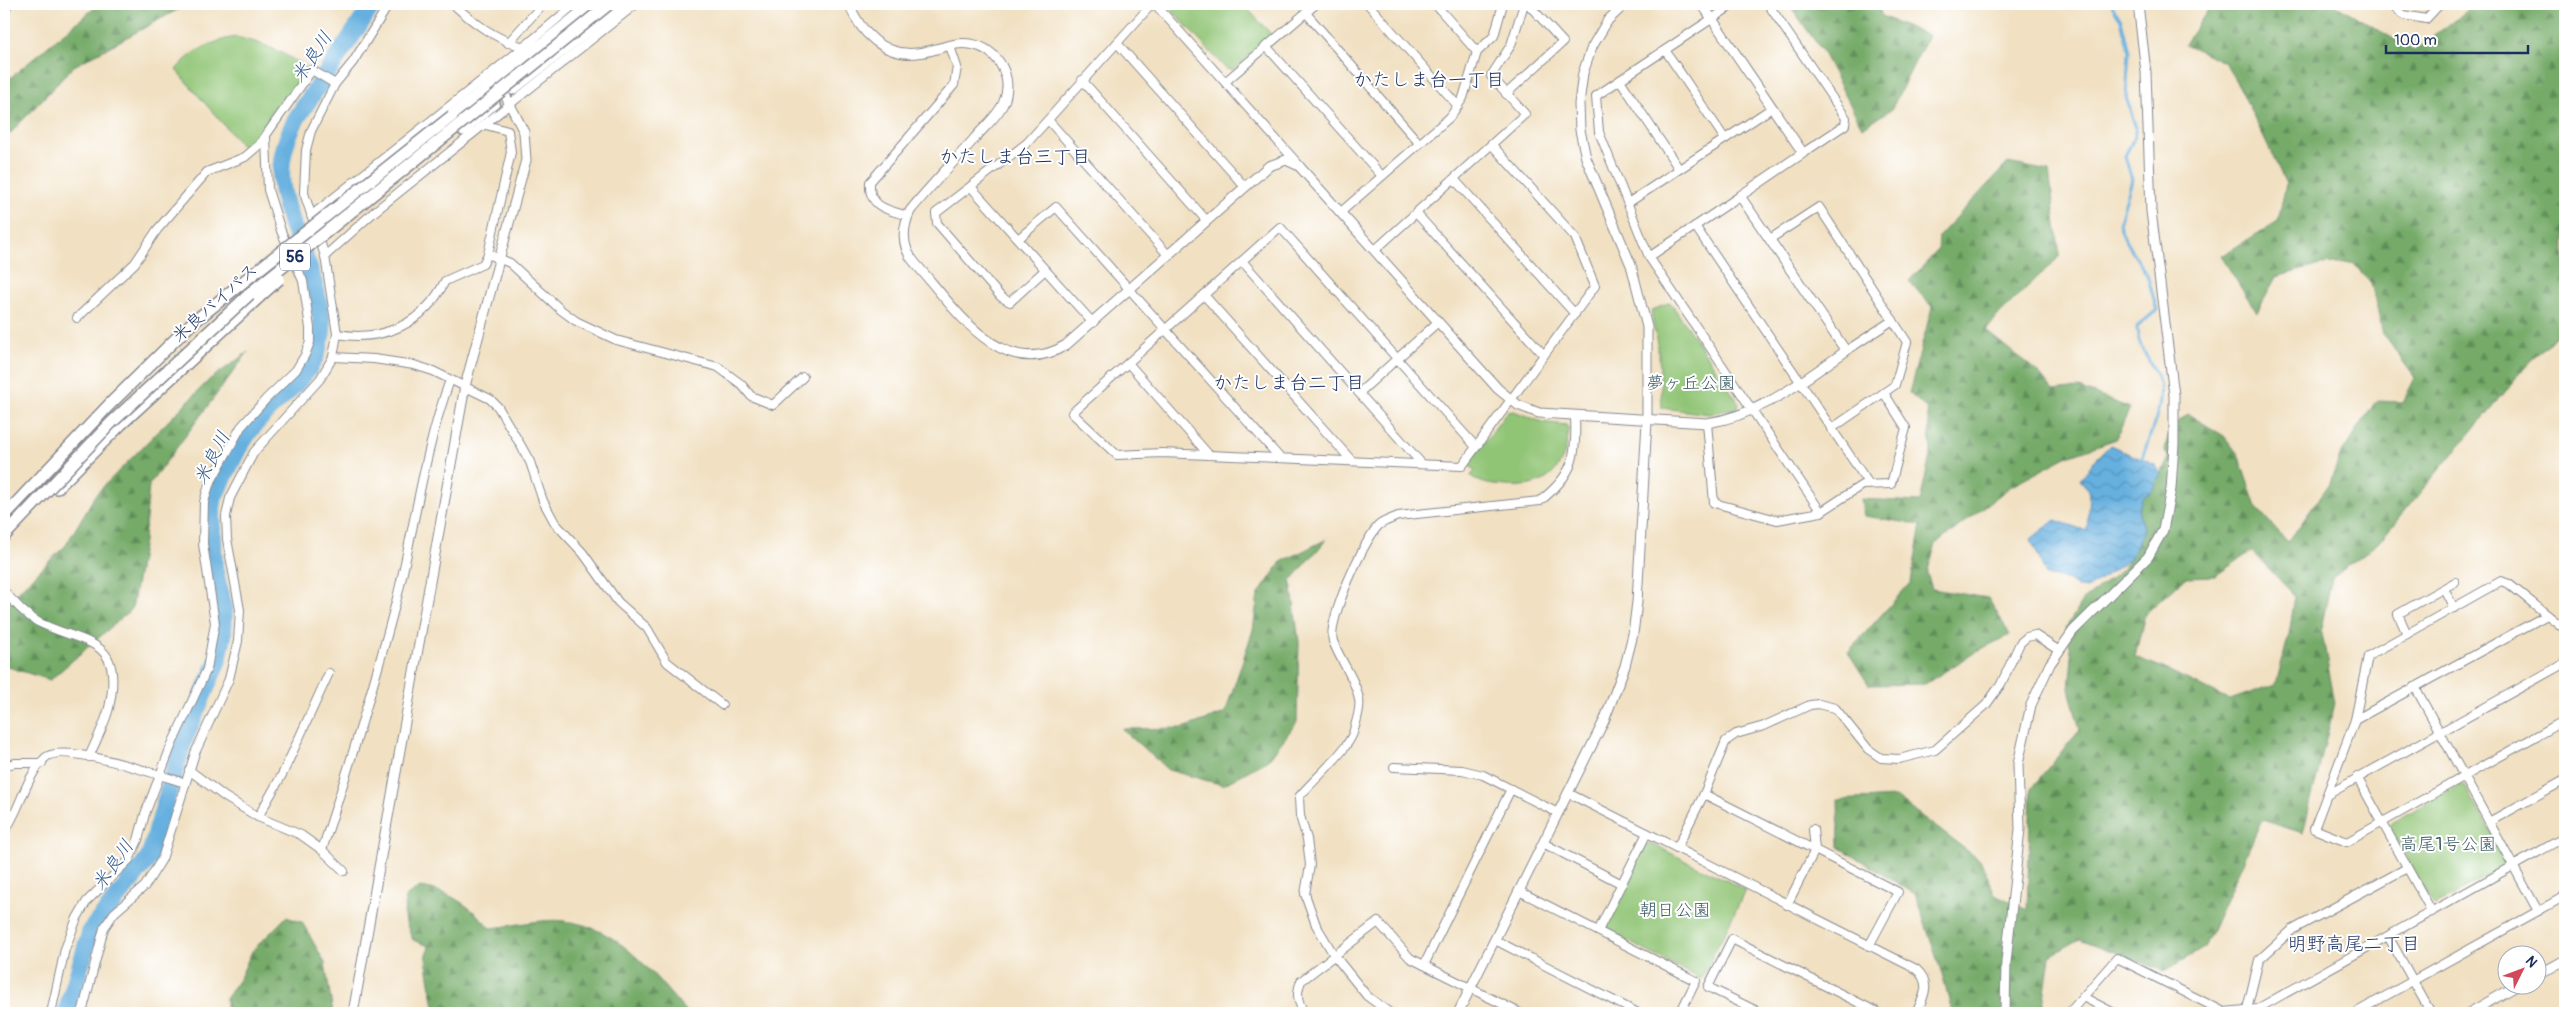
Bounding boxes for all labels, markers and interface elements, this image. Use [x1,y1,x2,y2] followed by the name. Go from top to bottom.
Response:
[2386,22,2529,54] scale bar
[286,27,338,87] water label: 米良川
[2394,31,2437,50] text: 100 m
[1353,68,1505,92] district label: かたしま台一丁目
[939,145,1091,169] district label: かたしま台三丁目
[280,243,310,270] road number: 56
[167,258,263,348] street label: 米良バイパス
[1213,371,1365,395] district label: かたしま台二丁目
[1646,372,1736,395] park label: 夢ヶ丘公園
[188,427,236,489] water label: 米良川
[2399,833,2497,856] park label: 高尾1号公園
[87,835,139,895] water label: 米良川
[1639,899,1711,922] park label: 朝日公園
[2287,932,2421,956] district label: 明野高尾二丁目
[2496,944,2546,994] north arrow
[2522,952,2541,971] text: N

